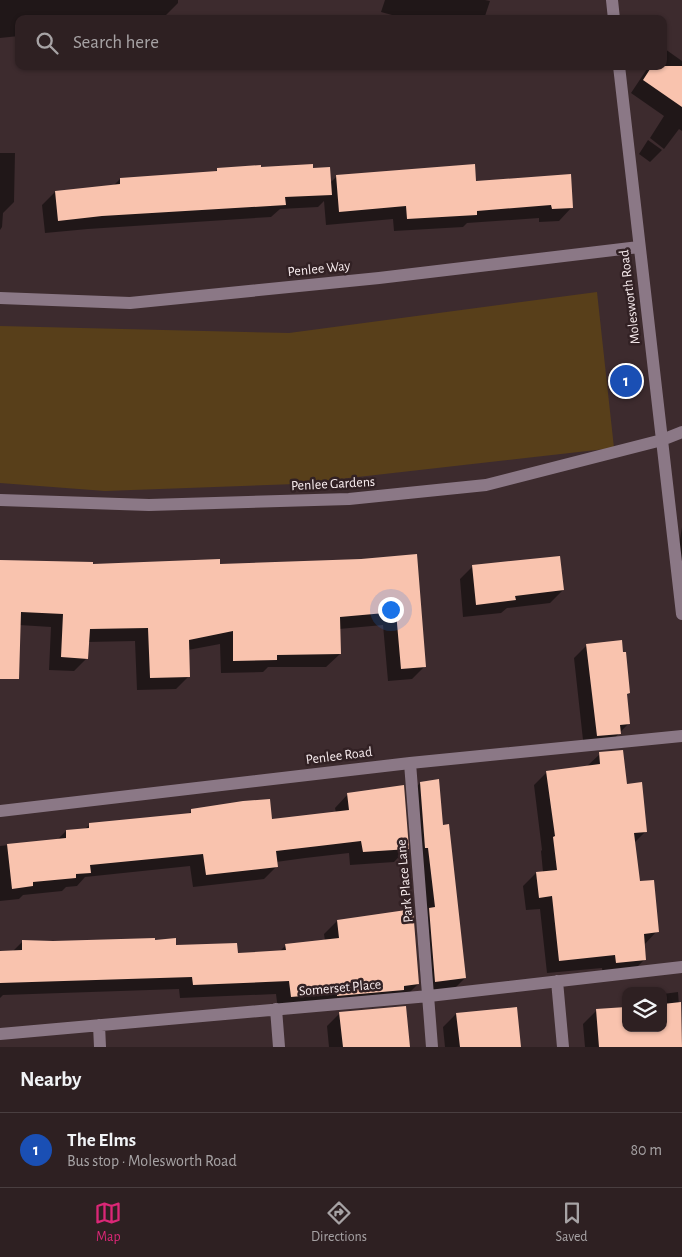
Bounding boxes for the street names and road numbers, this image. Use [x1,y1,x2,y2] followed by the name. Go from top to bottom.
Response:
[617,249,643,345] street label: Molesworth Road
[287,259,351,279] street label: Penlee Way
[291,475,375,493] street label: Penlee Gardens
[305,745,373,767] street label: Penlee Road
[394,839,416,923] street label: Park Place Lane
[298,977,382,999] street label: Somerset Place

